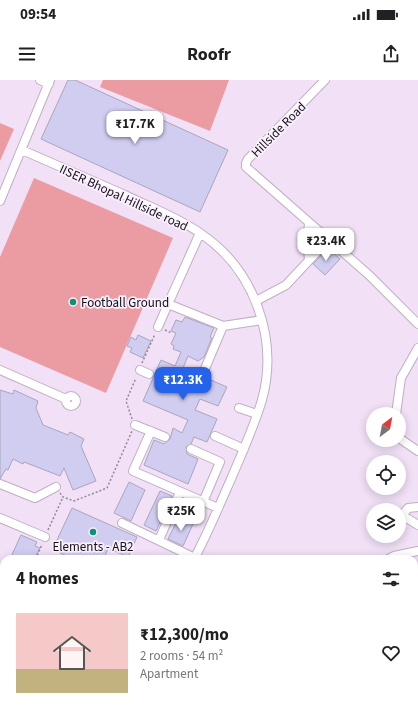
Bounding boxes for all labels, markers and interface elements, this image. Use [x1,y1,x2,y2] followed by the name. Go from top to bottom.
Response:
[20,4,56,25] text: 09:54
[187,42,231,67] text: Roofr
[16,43,38,65] icon: menu
[380,43,402,65] icon: share
[247,98,310,161] street label: Hillside Road
[102,111,168,145] pin: ₹17.7K
[115,115,155,133] text: ₹17.7K
[56,160,191,236] street label: IISER Bhopal Hillside road
[293,228,359,262] pin: ₹23.4K
[306,232,346,250] text: ₹23.4K
[81,294,169,312] place label: Football Ground
[68,297,78,307] marker: Football Ground
[150,367,216,401] pin: ₹12.3K
[163,371,203,389] text: ₹12.3K
[366,407,406,447] north arrow
[366,407,406,543] map controls
[366,455,406,495] button: locate
[157,498,205,532] pin: ₹25K
[167,502,195,520] text: ₹25K
[366,503,406,543] button: layers
[88,527,98,537] marker: Elements - AB2
[52,538,134,556] place label: Elements - AB2
[16,567,78,591] text: 4 homes
[380,568,402,590] icon: filters
[140,623,229,647] text: ₹12,300/mo
[48,629,96,677] icon: home
[380,642,402,664] icon: heart
[140,647,223,665] text: 2 rooms · 54 m²
[140,665,198,683] text: Apartment

